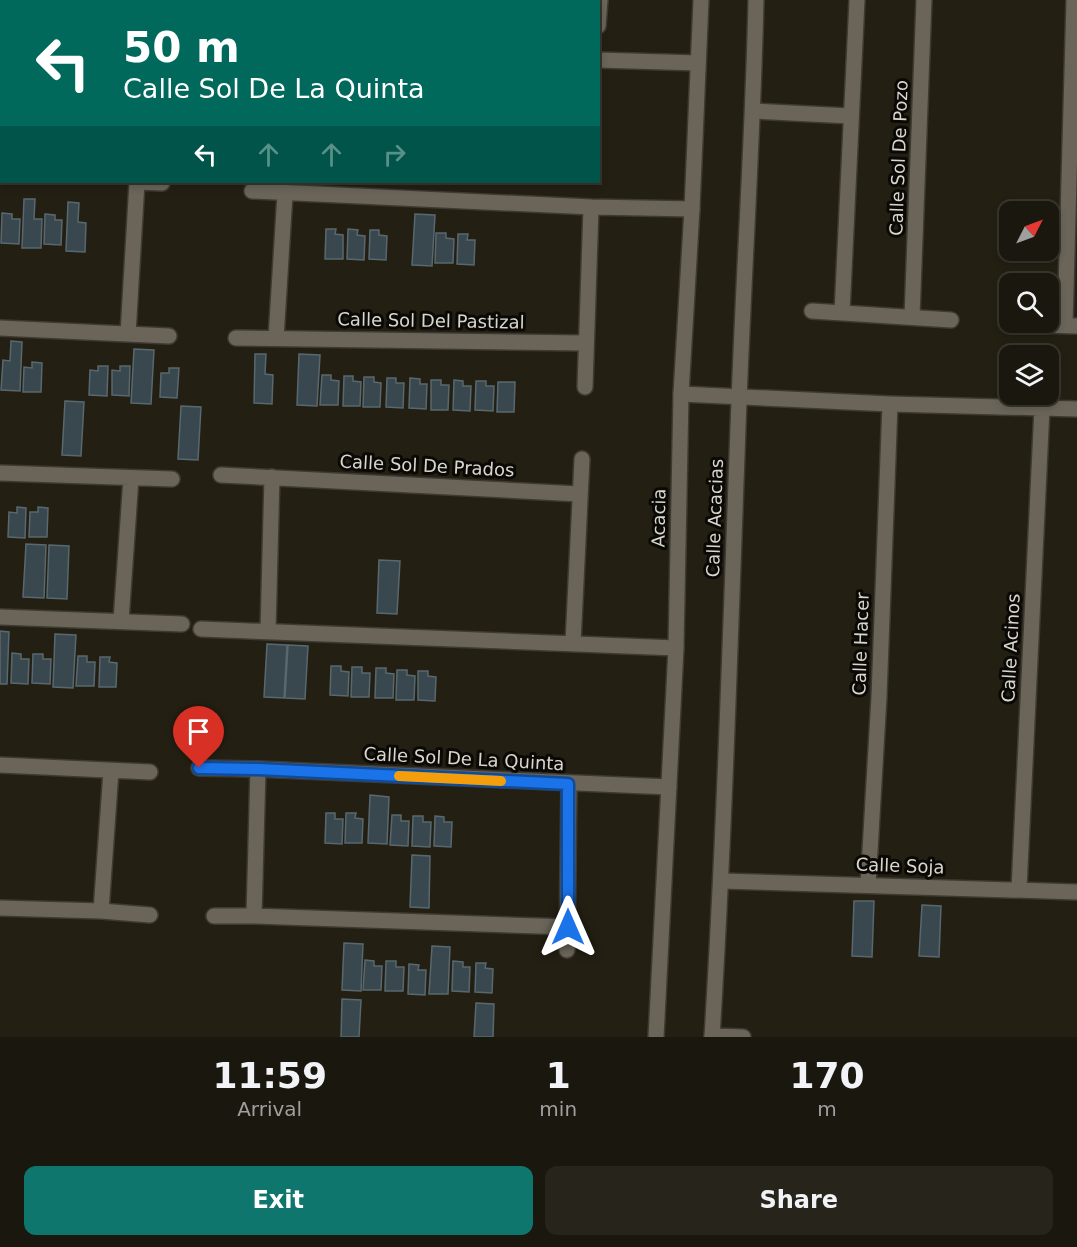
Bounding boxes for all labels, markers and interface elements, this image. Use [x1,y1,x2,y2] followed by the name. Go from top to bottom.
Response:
[123,23,240,72] text: 50 m
[24,24,102,102] icon: left
[123,73,425,104] text: Calle Sol De La Quinta
[885,80,912,236] street label: Calle Sol De Pozo
[189,138,222,171] icon: left
[252,138,285,171] icon: ahead
[315,138,348,171] icon: ahead
[378,138,411,171] icon: right
[999,201,1059,261] north arrow
[999,201,1059,405] map controls
[999,273,1059,333] button: search
[337,308,525,333] street label: Calle Sol Del Pastizal
[999,345,1059,405] button: layers
[339,450,515,481] street label: Calle Sol De Prados
[702,458,727,578] street label: Calle Acacias
[647,488,670,548] street label: Acacia
[848,591,873,696] street label: Calle Hacer
[997,593,1024,703] street label: Calle Acinos
[173,706,224,768] pin
[182,715,215,748] icon: arrive
[363,743,565,774] street label: Calle Sol De La Quinta
[855,853,945,878] street label: Calle Soja
[536,895,600,959] position arrow
[212,1055,327,1096] text: 11:59
[546,1055,571,1096] text: 1
[789,1055,865,1096] text: 170
[237,1097,302,1121] text: Arrival
[539,1097,577,1121] text: min
[817,1097,837,1121] text: m
[24,1166,533,1235] button: Exit
[545,1166,1053,1235] button: Share

